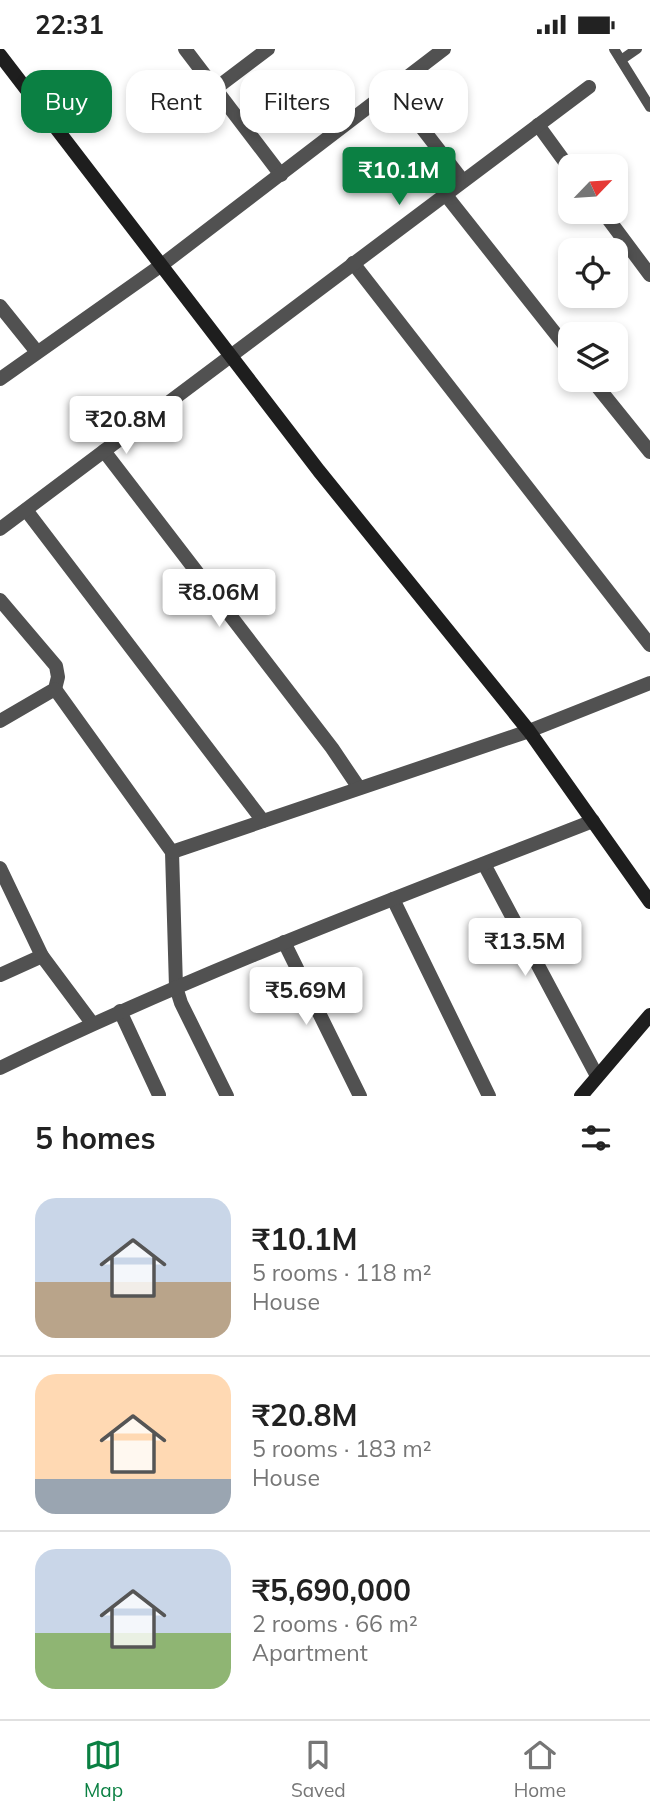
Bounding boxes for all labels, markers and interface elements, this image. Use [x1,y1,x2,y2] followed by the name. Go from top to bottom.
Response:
[35,8,104,41] text: 22:31
[21,70,112,133] chip: Buy
[126,70,226,133] chip: Rent
[240,70,355,133] chip: Filters
[369,70,468,133] chip: New
[342,148,456,207] pin: ₹10.1M
[558,154,628,224] north arrow
[558,154,628,392] map controls
[359,155,439,184] text: ₹10.1M
[558,238,628,308] button: locate
[558,322,628,392] button: layers
[69,397,183,456] pin: ₹20.8M
[86,404,166,433] text: ₹20.8M
[162,569,276,629] pin: ₹8.06M
[179,577,259,606] text: ₹8.06M
[468,919,582,978] pin: ₹13.5M
[485,926,565,955] text: ₹13.5M
[249,967,363,1027] pin: ₹5.69M
[266,975,346,1004] text: ₹5.69M
[35,1119,156,1157] text: 5 homes
[577,1119,615,1157] icon: filters
[252,1220,358,1258] text: ₹10.1M
[91,1226,175,1310] icon: home
[252,1258,432,1287] text: 5 rooms · 118 m²
[252,1287,320,1316] text: House
[252,1396,358,1434] text: ₹20.8M
[91,1402,175,1486] icon: home
[252,1434,432,1463] text: 5 rooms · 183 m²
[252,1463,320,1492] text: House
[252,1571,411,1609] text: ₹5,690,000
[91,1577,175,1661] icon: home
[252,1609,418,1638] text: 2 rooms · 66 m²
[252,1638,368,1667] text: Apartment
[84,1736,123,1802] tab: Map
[291,1736,346,1802] tab: Saved
[514,1736,566,1802] tab: Home

